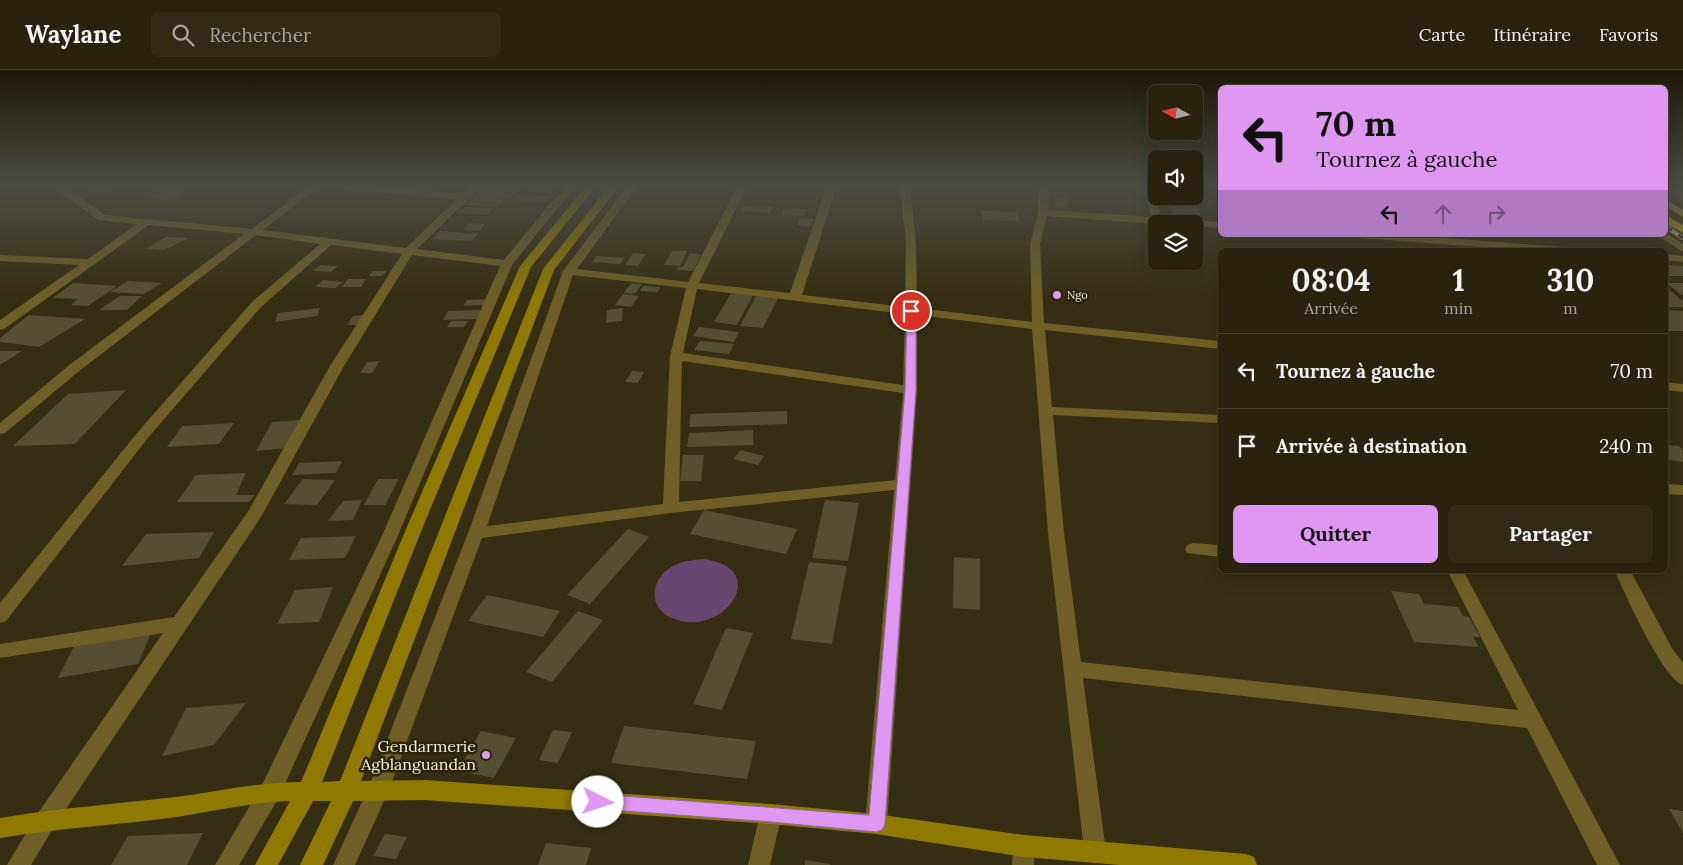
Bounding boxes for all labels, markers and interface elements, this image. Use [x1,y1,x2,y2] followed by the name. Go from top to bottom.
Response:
[151,12,501,57] search box
[25,19,121,50] text: Waylane
[169,21,197,49] icon: search
[209,23,311,47] text: Rechercher
[1419,23,1465,46] text: Carte
[1493,23,1571,46] text: Itinéraire
[1599,23,1658,46] text: Favoris
[1148,85,1202,140] north arrow
[1148,85,1203,270] map controls
[1316,101,1396,146] text: 70 m
[1233,105,1298,170] icon: left
[1316,145,1497,173] text: Tournez à gauche
[1148,150,1203,205] button: sound
[1376,200,1404,228] icon: left
[1429,200,1457,228] icon: ahead
[1482,200,1510,228] icon: right
[1148,215,1203,270] button: layers
[1292,261,1371,299] text: 08:04
[1452,261,1465,299] text: 1
[1546,261,1594,299] text: 310
[1067,288,1088,302] place label: Ngo
[1051,289,1063,301] marker: Ngo
[890,290,932,332] pin
[897,297,925,325] icon: arrive
[1304,298,1358,318] text: Arrivée
[1444,298,1473,318] text: min
[1563,298,1578,318] text: m
[1233,357,1261,385] icon: left
[1276,359,1435,383] text: Tournez à gauche
[1610,359,1653,383] text: 70 m
[1233,432,1261,460] icon: arrive
[1276,434,1467,458] text: Arrivée à destination
[1599,434,1653,458] text: 240 m
[1233,505,1438,563] button: Quitter
[1448,505,1653,563] button: Partager
[360,736,476,774] place label: Gendarmerie Agblanguandan
[480,749,492,761] marker: Gendarmerie Agblanguandan
[571,775,623,827] position arrow

